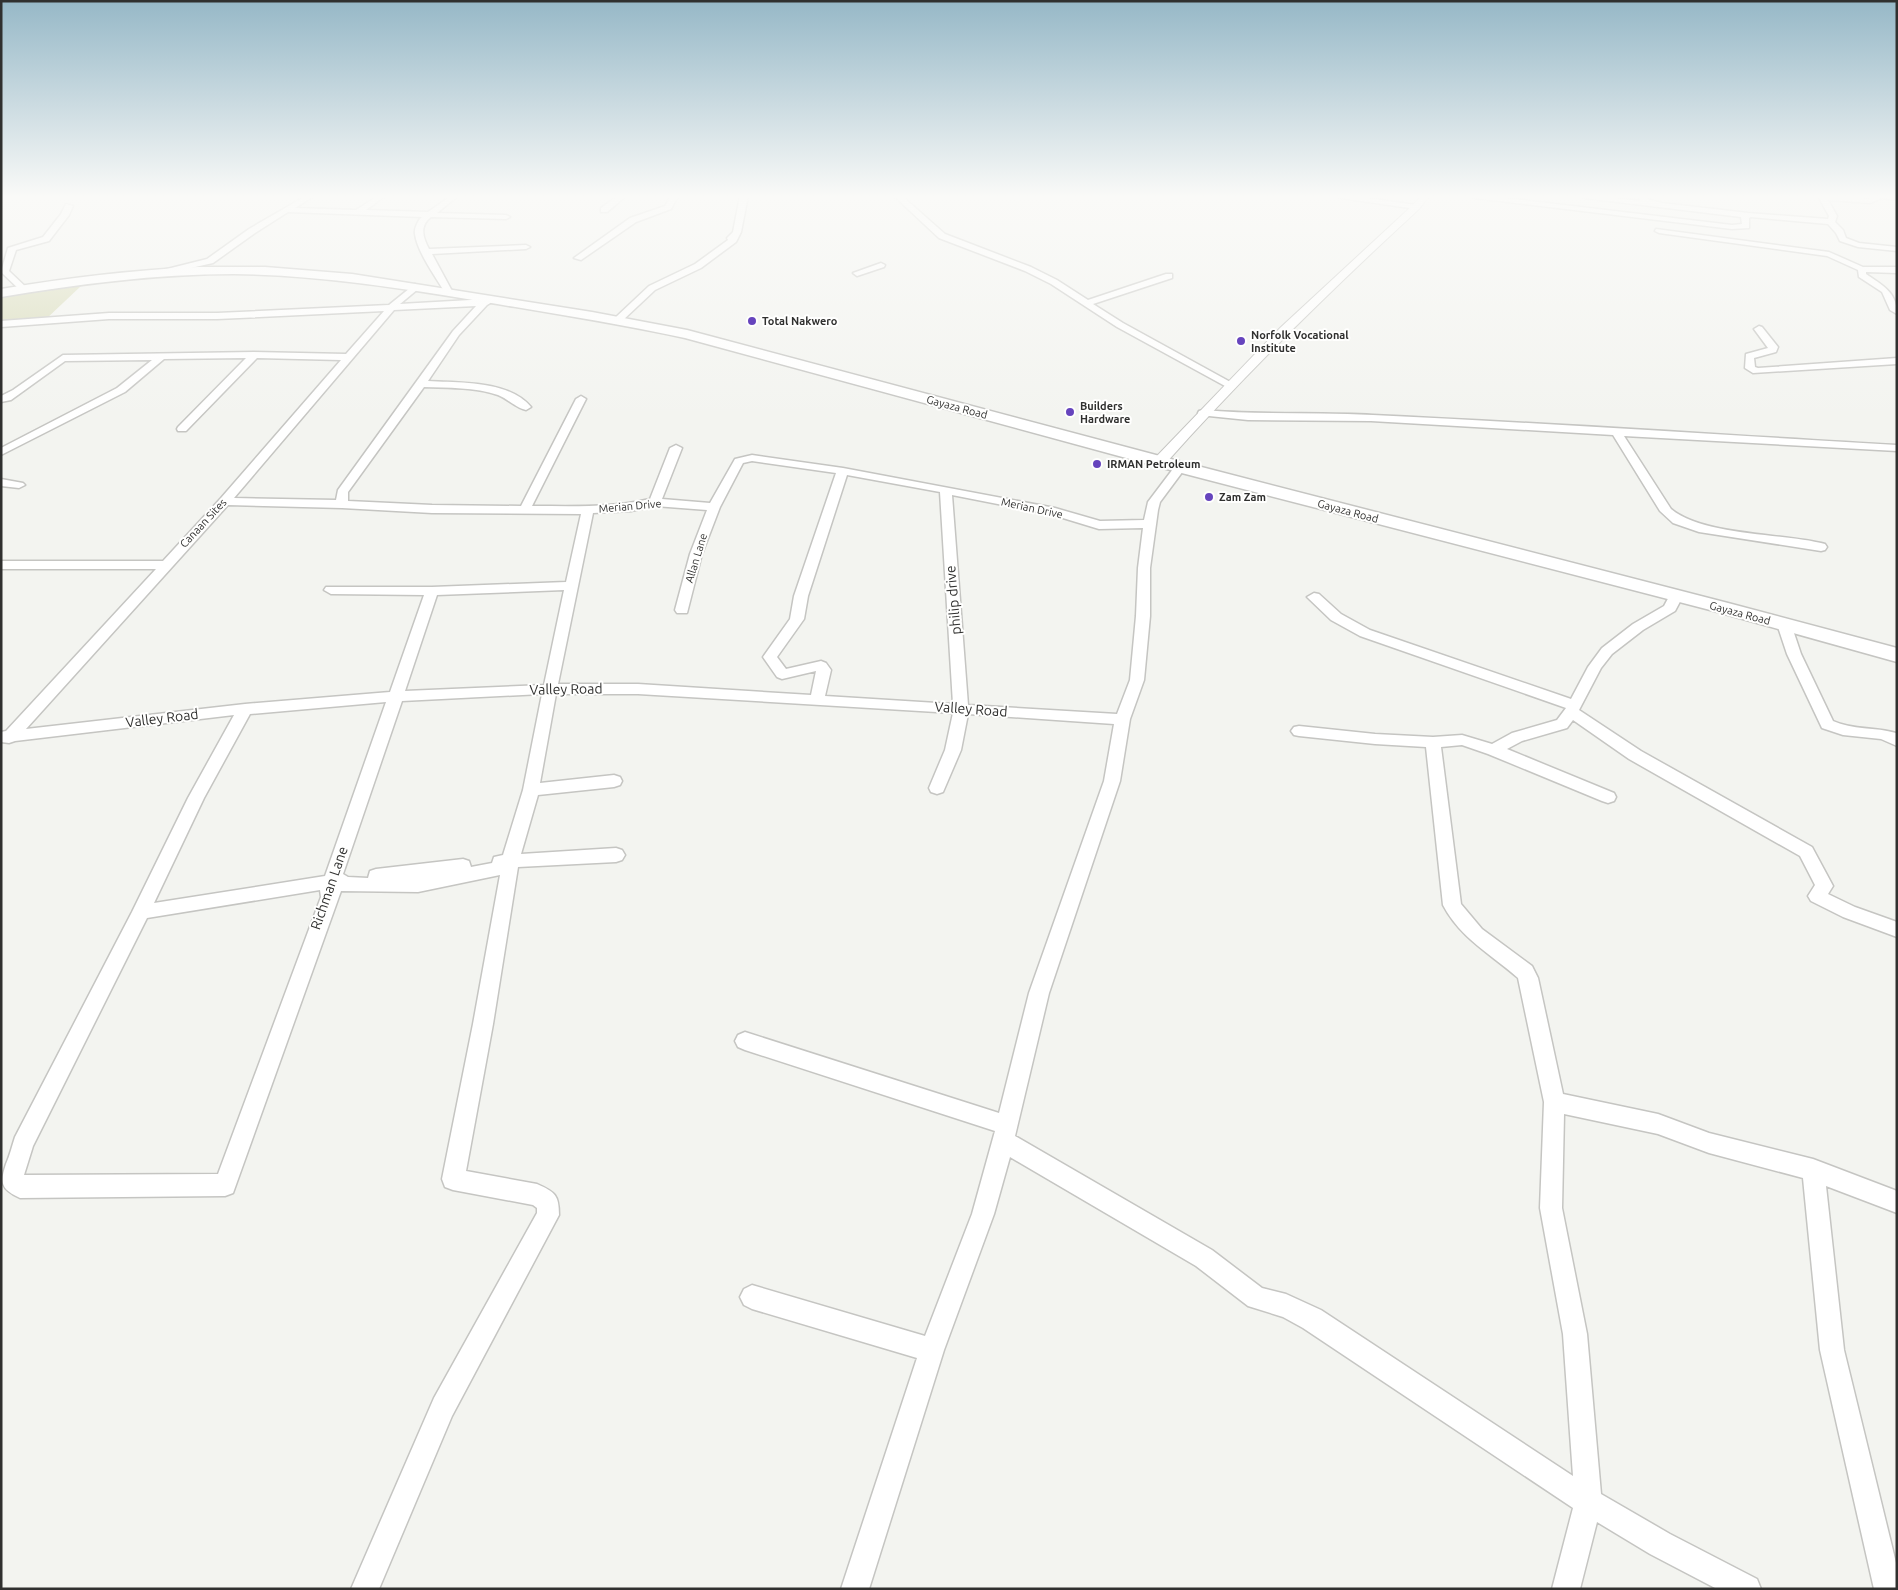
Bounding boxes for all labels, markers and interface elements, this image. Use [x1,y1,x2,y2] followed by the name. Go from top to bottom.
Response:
[746,315,758,327] marker: Total Nakwero
[762,315,838,327] place label: Total Nakwero
[1251,329,1349,354] place label: Norfolk Vocational Institute
[1235,335,1247,347] marker: Norfolk Vocational Institute
[925,393,989,421] street label: Gayaza Road
[1080,400,1130,425] place label: Builders Hardware
[1064,406,1076,418] marker: Builders Hardware
[1091,458,1103,470] marker: IRMAN Petroleum
[1107,458,1200,470] place label: IRMAN Petroleum
[1203,491,1215,503] marker: Zam Zam
[1219,491,1266,503] place label: Zam Zam
[177,496,229,550] street label: Canaan Sites
[1000,496,1064,520] street label: Merian Drive
[598,497,662,515] street label: Merian Drive
[1316,497,1380,525] street label: Gayaza Road
[683,532,709,584] street label: Allan Lane
[942,565,964,635] street label: philip drive
[1708,599,1772,627] street label: Gayaza Road
[529,680,603,698] street label: Valley Road
[934,698,1008,720] street label: Valley Road
[125,706,199,730] street label: Valley Road
[307,844,351,932] street label: Richman Lane

